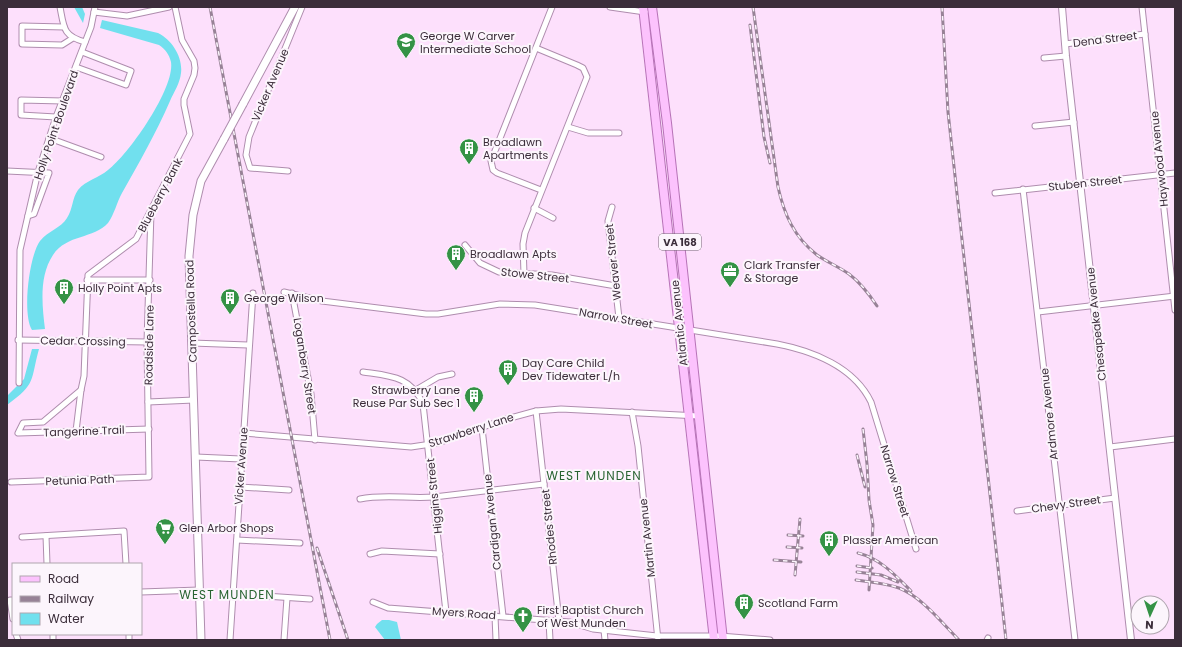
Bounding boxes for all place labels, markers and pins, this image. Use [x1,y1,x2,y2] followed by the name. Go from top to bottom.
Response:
[420,28,531,57] place label: George W Carver Intermediate School
[395,31,417,59] school or university icon: George W Carver Intermediate School
[483,134,549,163] place label: Broadlawn Apartments
[458,137,480,165] building icon: Broadlawn Apartments
[445,243,467,271] building icon: Broadlawn Apts
[470,246,557,262] place label: Broadlawn Apts
[744,257,820,286] place label: Clark Transfer & Storage
[719,260,741,288] office icon: Clark Transfer & Storage
[53,277,75,305] building icon: Holly Point Apts
[78,280,162,296] place label: Holly Point Apts
[219,287,241,315] building icon: George Wilson
[244,290,324,306] place label: George Wilson
[522,355,620,384] place label: Day Care Child Dev Tidewater L/h
[497,358,519,386] building icon: Day Care Child Dev Tidewater L/h
[353,382,460,411] place label: Strawberry Lane Reuse Par Sub Sec 1
[463,385,485,413] building icon: Strawberry Lane Reuse Par Sub Sec 1
[154,517,176,545] supermarket icon: Glen Arbor Shops
[179,520,274,536] place label: Glen Arbor Shops
[818,529,840,557] building icon: Plasser American
[843,532,938,548] place label: Plasser American
[733,592,755,620] building icon: Scotland Farm
[758,595,838,611] place label: Scotland Farm
[537,602,643,631] place label: First Baptist Church of West Munden
[512,605,534,633] church icon: First Baptist Church of West Munden

